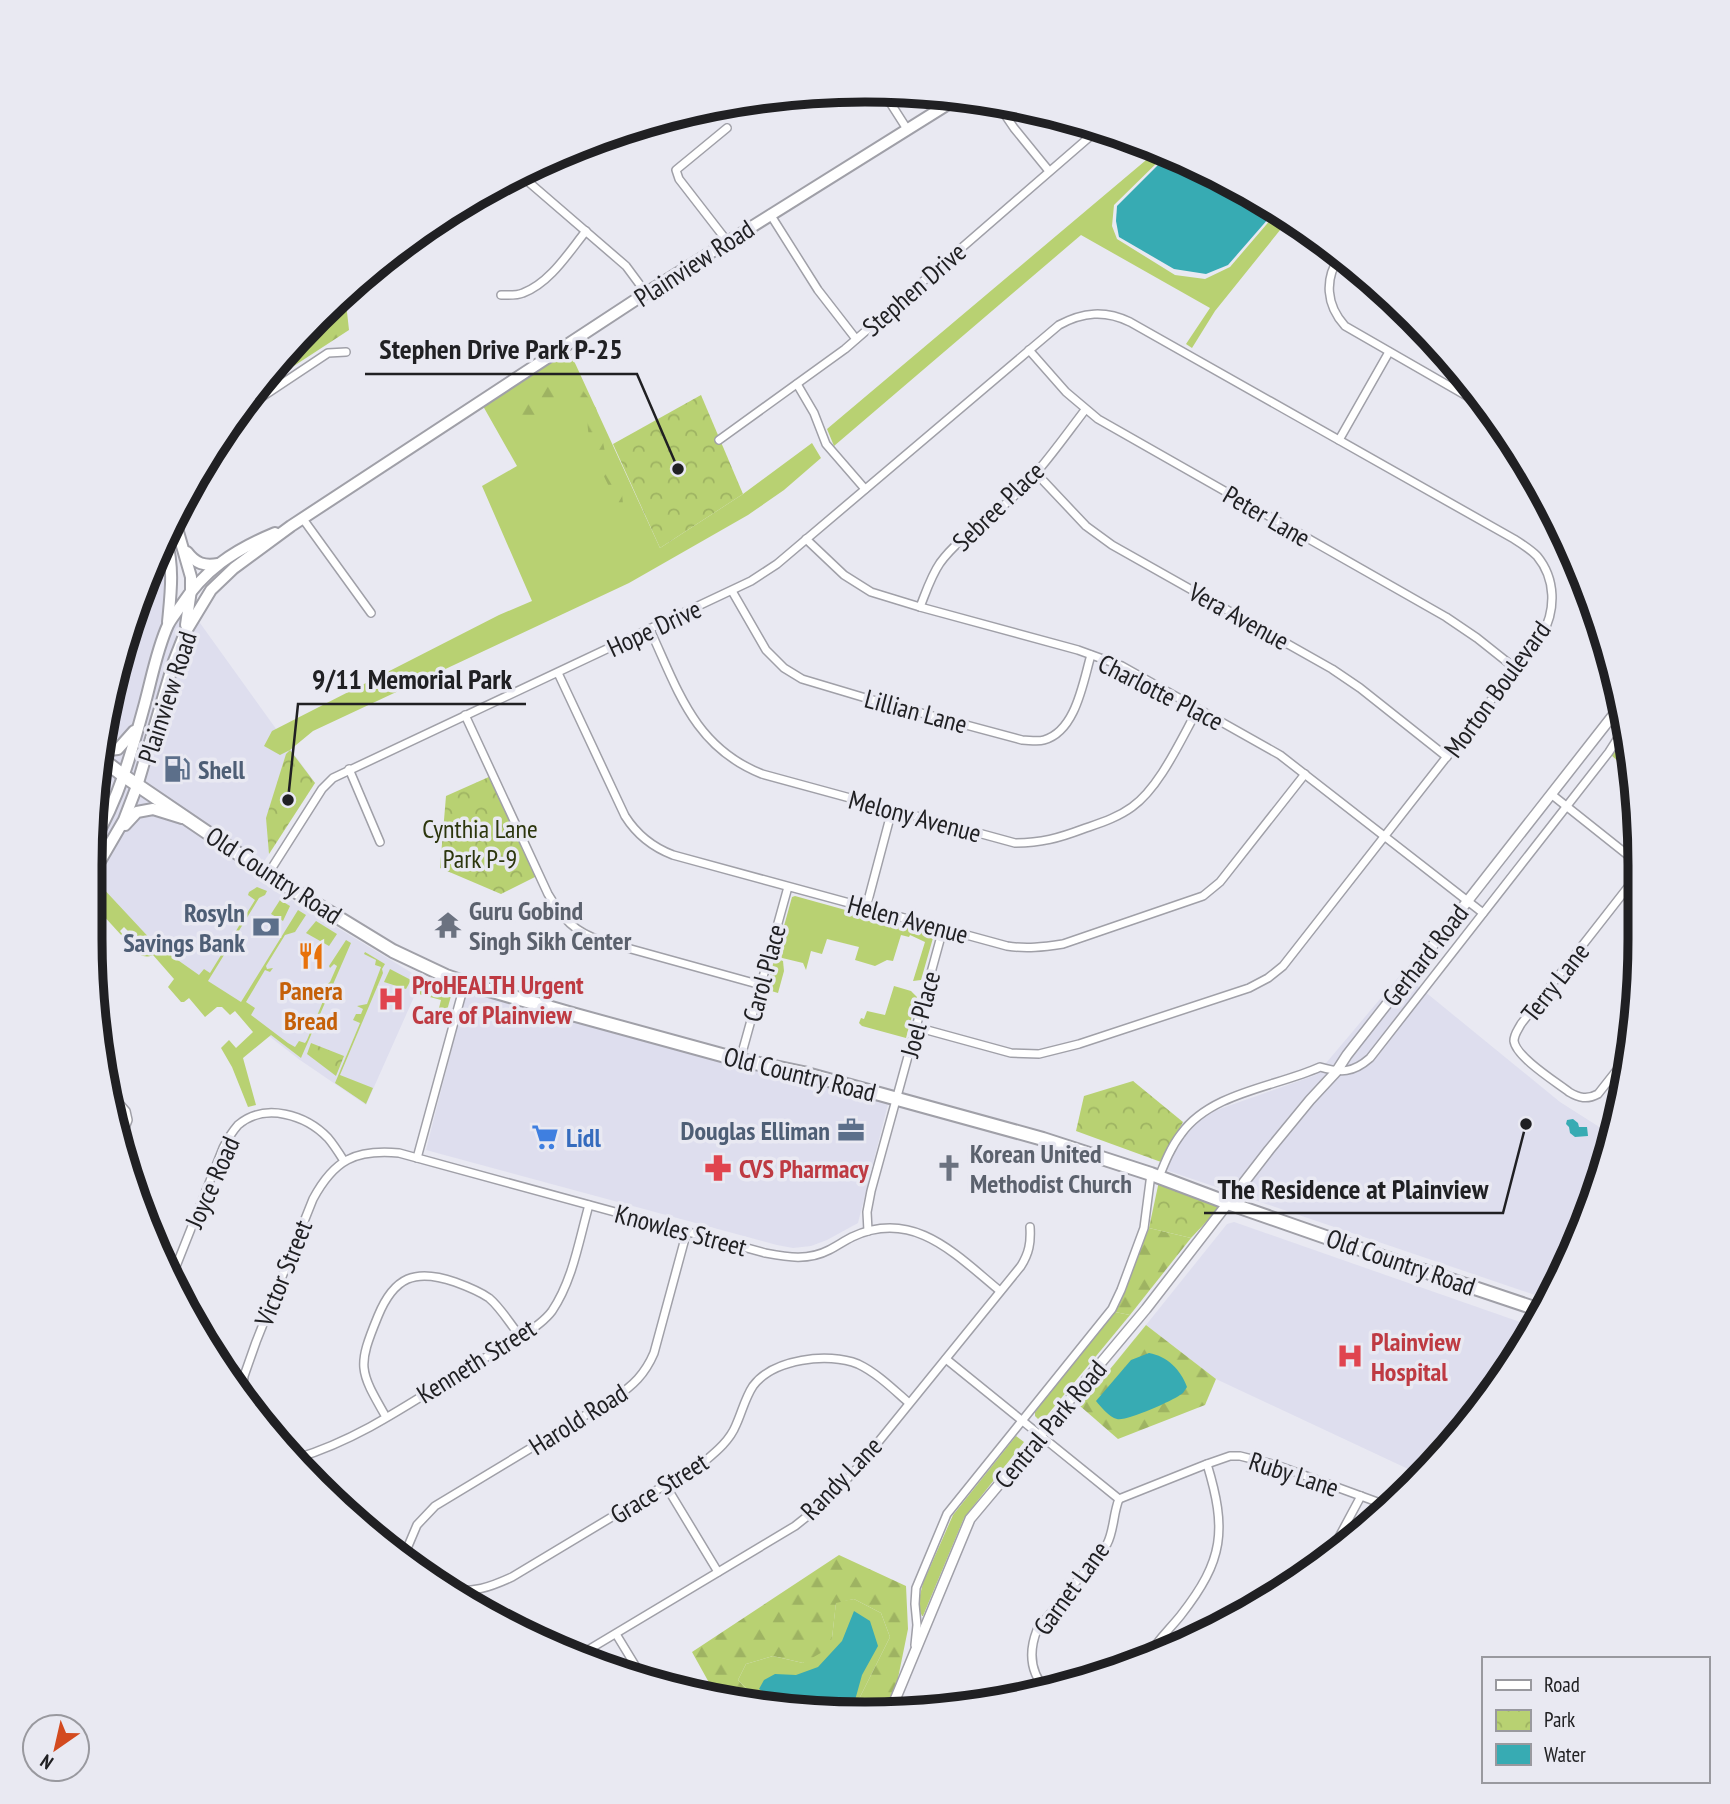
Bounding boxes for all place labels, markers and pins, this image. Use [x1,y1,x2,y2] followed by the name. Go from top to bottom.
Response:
[365,325,637,374] callout: Stephen Drive Park P-25
[298,655,526,704] callout: 9/11 Memorial Park
[198,753,246,786] place label: Shell
[162,754,192,784] fuel station icon: Shell
[469,894,632,957] place label: Guru Gobind Singh Sikh Center
[123,896,245,959] place label: Rosyln Savings Bank
[433,910,463,940] temple icon: Guru Gobind Singh Sikh Center
[251,912,281,942] bank icon: Rosyln Savings Bank
[296,941,326,971] restaurant icon: Panera Bread
[412,968,584,1031] place label: ProHEALTH Urgent Care of Plainview
[279,974,343,1037] place label: Panera Bread
[376,984,406,1014] hospital icon: ProHEALTH Urgent Care of Plainview
[681,1114,830,1147] place label: Douglas Elliman
[836,1115,866,1145] office icon: Douglas Elliman
[566,1121,601,1154] place label: Lidl
[530,1122,560,1152] supermarket icon: Lidl
[970,1137,1132,1200] place label: Korean United Methodist Church
[739,1152,869,1185] place label: CVS Pharmacy
[703,1153,733,1183] pharmacy icon: CVS Pharmacy
[934,1153,964,1183] church icon: Korean United Methodist Church
[1204,1164,1503,1213] callout: The Residence at Plainview
[1371,1325,1461,1388] place label: Plainview Hospital
[1335,1341,1365,1371] hospital icon: Plainview Hospital

